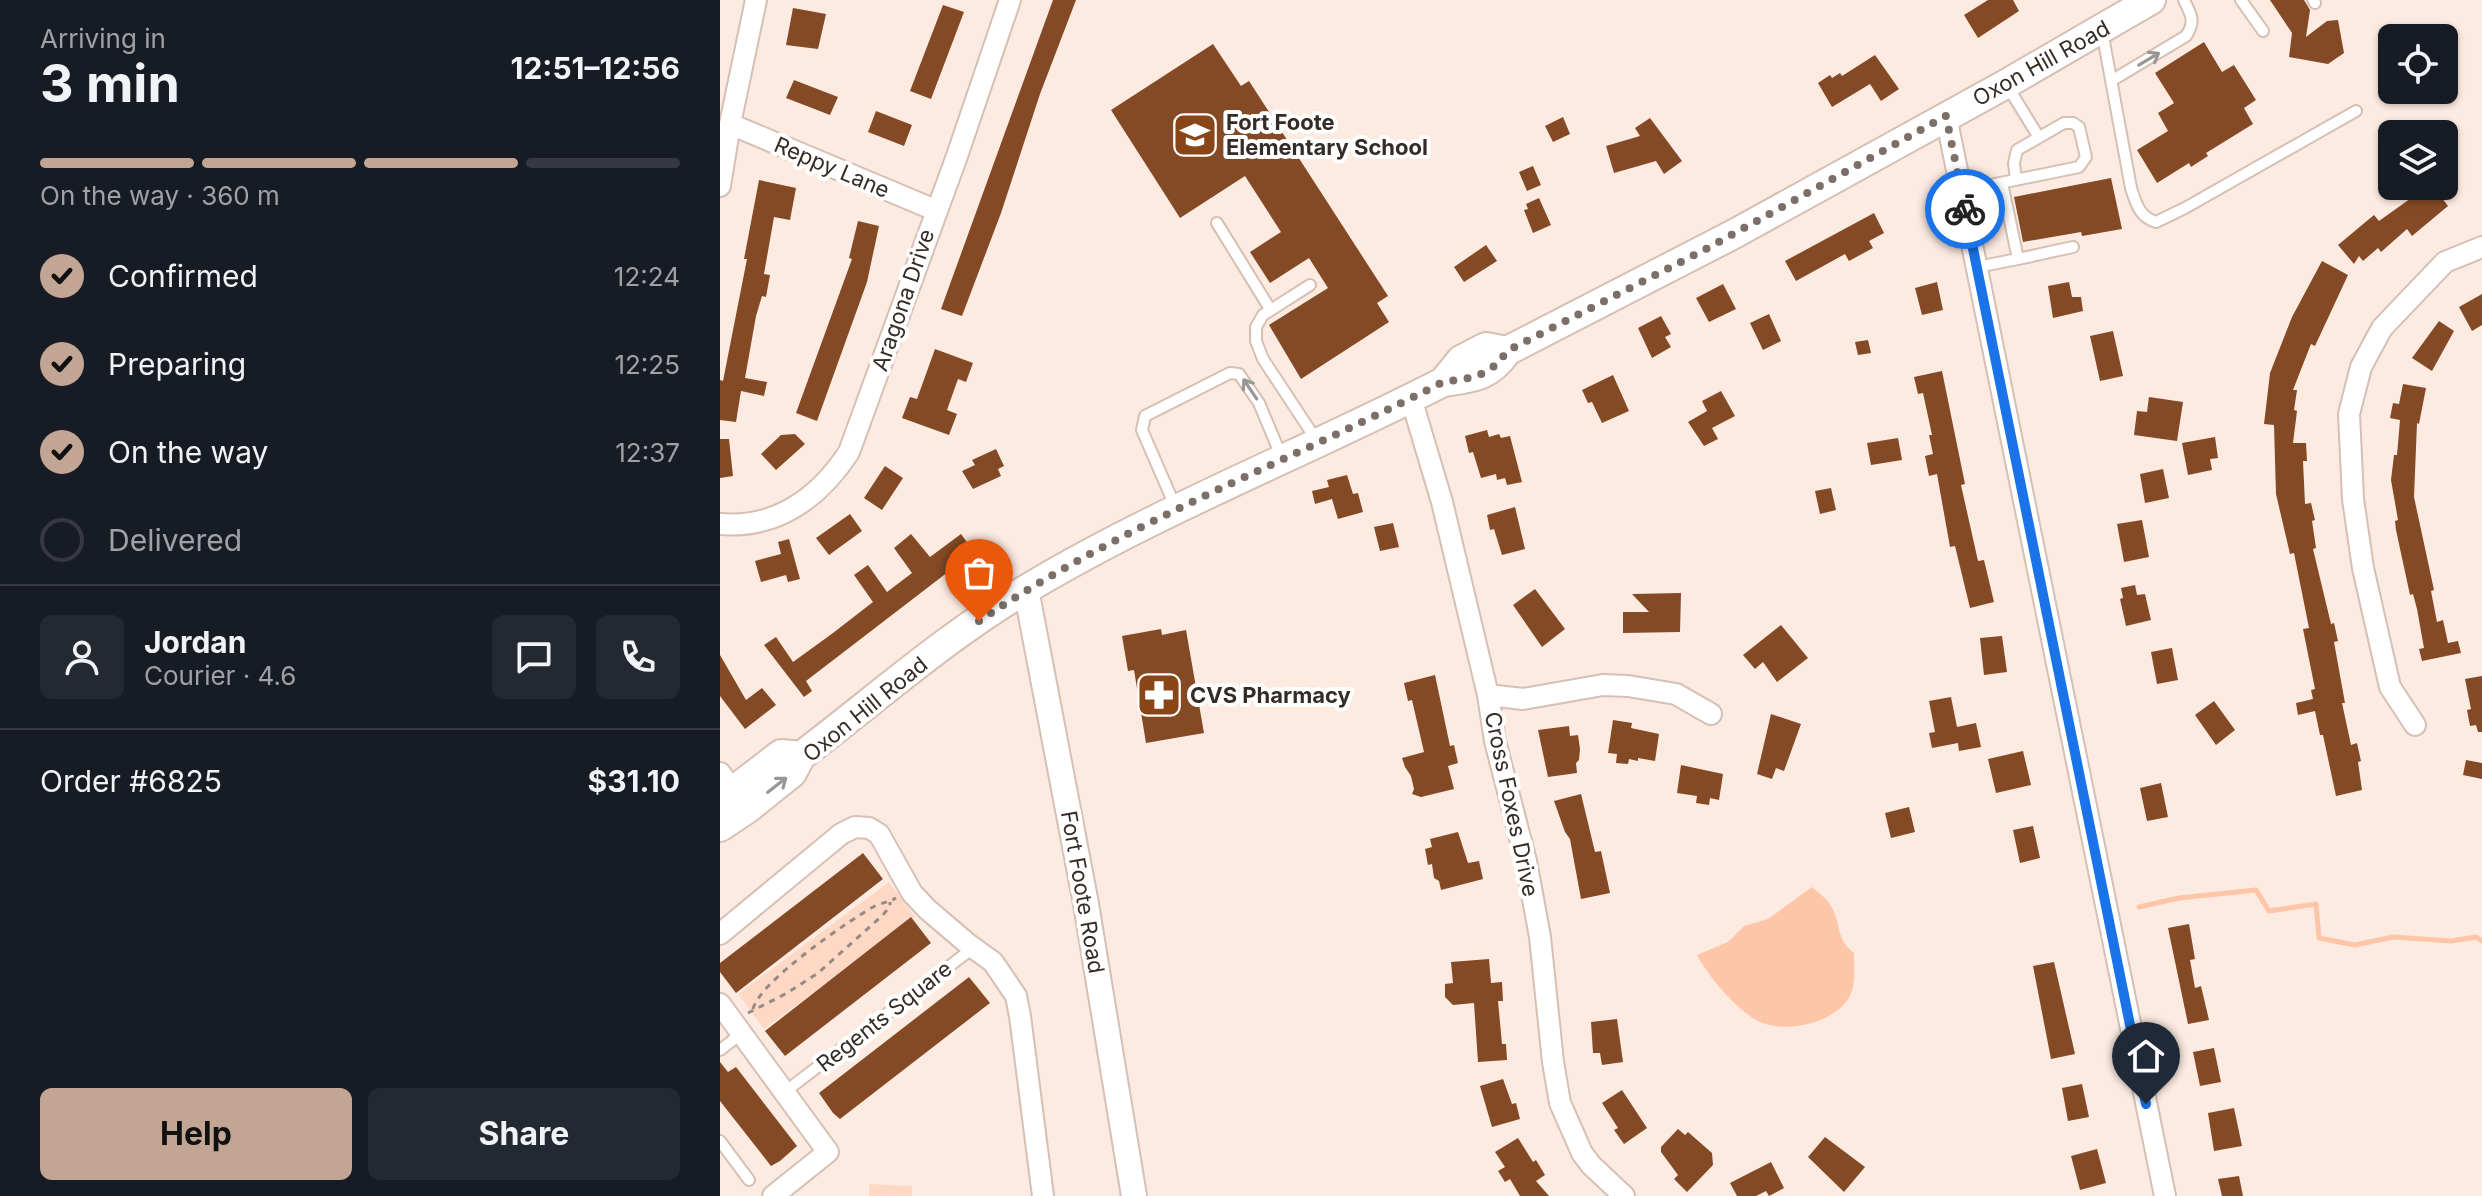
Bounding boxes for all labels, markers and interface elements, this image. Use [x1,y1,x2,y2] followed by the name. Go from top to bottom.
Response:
[1968,15,2114,111] street label: Oxon Hill Road
[40,23,166,54] text: Arriving in
[2378,24,2458,200] map controls
[2378,24,2458,104] button: locate
[511,50,680,86] text: 12:51–12:56
[2137,50,2160,66] one-way arrow
[40,52,180,115] text: 3 min
[1226,109,1428,160] place label: Fort Foote Elementary School
[1171,111,1219,159] school or university icon: Fort Foote Elementary School
[2378,120,2458,200] button: layers
[771,131,893,203] street label: Reppy Lane
[1925,169,2005,249] courier
[40,180,280,211] text: On the way · 360 m
[1943,187,1987,231] icon: bike
[867,225,939,375] street label: Aragona Drive
[40,254,84,298] icon: check
[108,258,258,294] text: Confirmed
[614,261,680,292] text: 12:24
[40,342,84,386] icon: check
[108,346,246,382] text: Preparing
[614,349,680,380] text: 12:25
[1242,379,1258,401] one-way arrow
[40,430,84,474] icon: check
[108,434,268,470] text: On the way
[615,437,680,468] text: 12:37
[108,522,242,558] text: Delivered
[945,539,1013,621] pin
[957,551,1001,595] icon: bag
[40,615,124,699] button: person
[492,615,576,699] button: chat
[596,615,680,699] button: phone
[144,624,246,660] text: Jordan
[798,651,932,767] street label: Oxon Hill Road
[144,660,296,691] text: Courier · 4.6
[1135,671,1183,719] pharmacy icon: CVS Pharmacy
[1190,682,1351,708] place label: CVS Pharmacy
[1480,709,1544,899] street label: Cross Foxes Drive
[40,763,222,799] text: Order #6825
[588,763,680,799] text: $31.10
[766,777,787,794] one-way arrow
[1056,809,1110,975] street label: Fort Foote Road
[811,955,957,1077] street label: Regents Square
[2112,1022,2180,1104] pin
[2124,1034,2168,1078] icon: home
[40,1088,352,1180] button: Help
[368,1088,680,1180] button: Share

